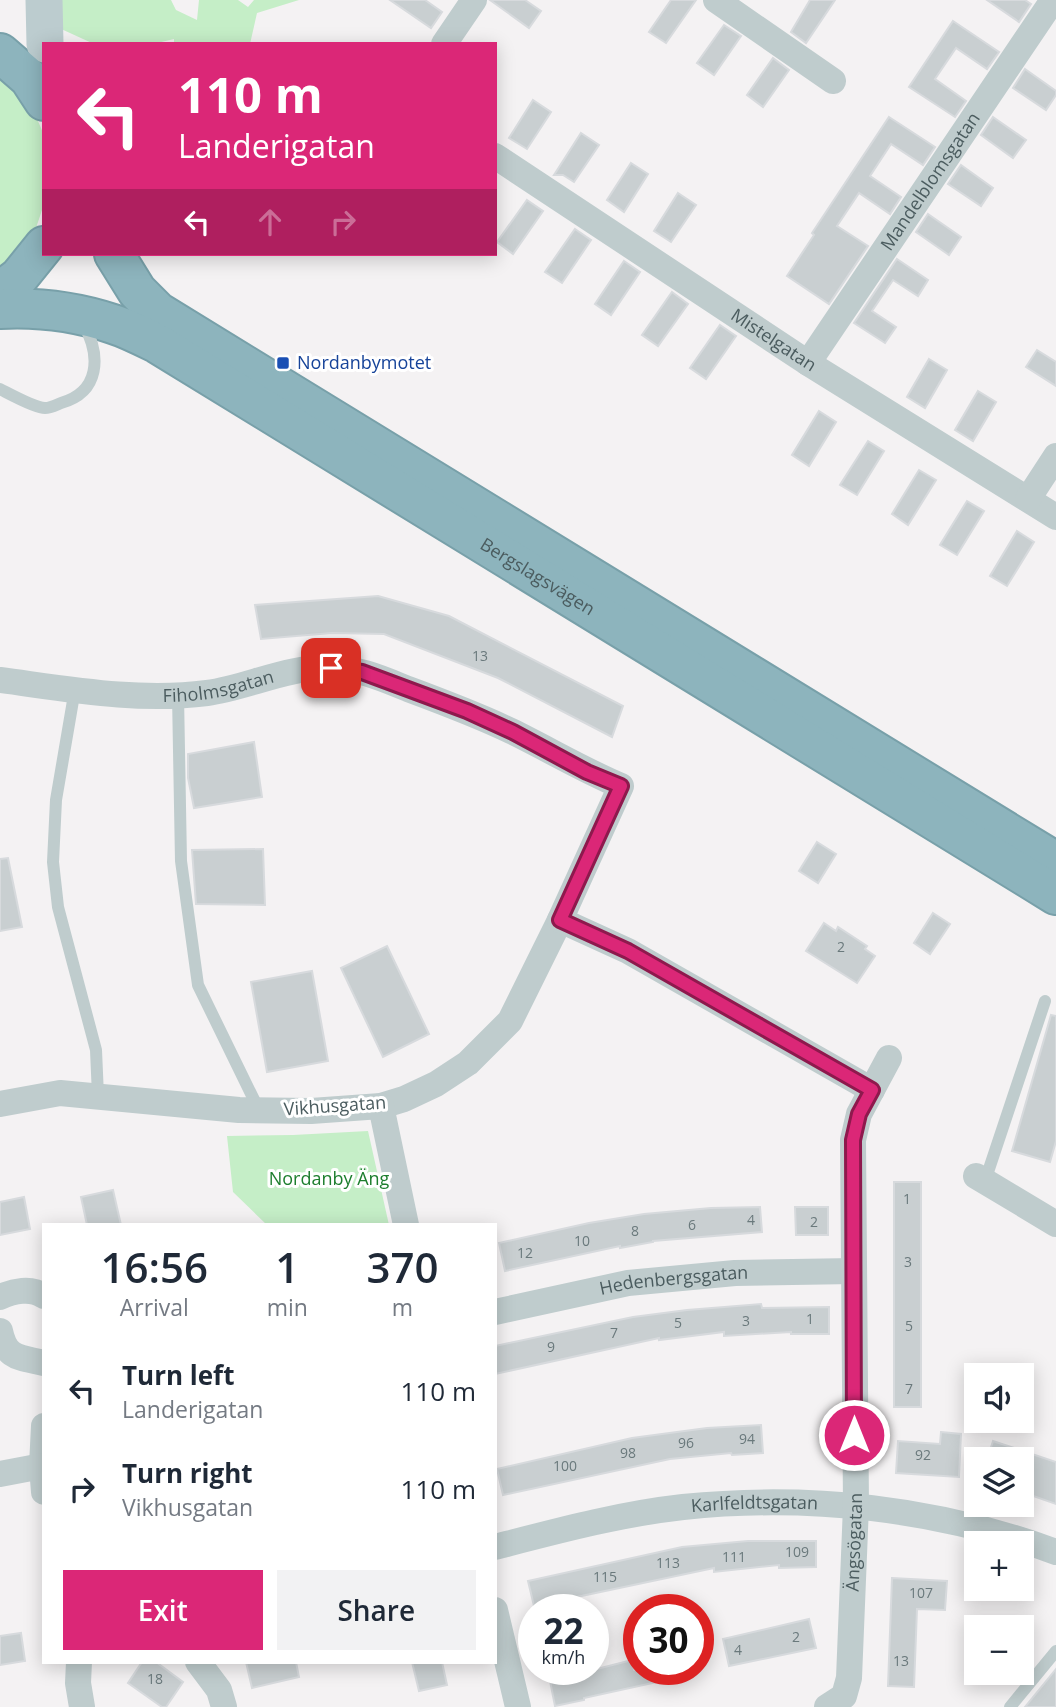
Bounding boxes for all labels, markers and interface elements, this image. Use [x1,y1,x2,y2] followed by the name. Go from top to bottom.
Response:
[178,61,323,127] text: 110 m
[63,70,154,161] icon: left
[874,107,985,255] street label: Mandelblomsgatan
[178,124,375,167] text: Landerigatan
[178,203,216,241] icon: left
[251,203,289,241] icon: ahead
[324,203,362,241] icon: right
[727,302,821,376] street label: Mistelgatan
[297,350,431,374] place label: Nordanbymotet
[275,355,291,371] marker: Nordanbymotet
[476,532,600,620] street label: Bergslagsvägen
[301,638,361,698] pin
[472,646,488,665] house number: 13
[312,649,350,687] icon: arrive
[162,664,276,707] street label: Fiholmsgatan
[837,937,845,956] house number: 2
[283,1089,387,1121] street label: Vikhusgatan
[269,1166,390,1190] park label: Nordanby Äng
[903,1189,911,1208] house number: 1
[747,1210,755,1229] house number: 4
[810,1212,818,1231] house number: 2
[688,1215,696,1234] house number: 6
[631,1221,639,1240] house number: 8
[574,1231,590,1250] house number: 10
[101,1238,208,1295] text: 16:56
[275,1238,299,1295] text: 1
[366,1238,438,1295] text: 370
[517,1243,533,1262] house number: 12
[904,1252,912,1271] house number: 3
[597,1260,748,1300] street label: Hedenbergsgatan
[120,1291,189,1323] text: Arrival
[267,1291,308,1323] text: min
[392,1291,413,1323] text: m
[806,1309,814,1328] house number: 1
[742,1311,750,1330] house number: 3
[674,1313,682,1332] house number: 5
[905,1316,913,1335] house number: 5
[610,1323,618,1342] house number: 7
[547,1337,555,1356] house number: 9
[122,1357,234,1393] text: Turn left
[964,1363,1034,1685] map controls
[964,1363,1034,1433] button: sound
[63,1372,101,1410] icon: left
[401,1373,476,1409] text: 110 m
[905,1379,913,1398] house number: 7
[122,1393,263,1425] text: Landerigatan
[817,1398,891,1472] position arrow
[739,1429,755,1448] house number: 94
[678,1433,694,1452] house number: 96
[620,1443,636,1462] house number: 98
[915,1445,931,1464] house number: 92
[964,1447,1034,1517] button: layers
[122,1455,253,1491] text: Turn right
[553,1456,577,1475] house number: 100
[63,1470,101,1508] icon: right
[401,1471,476,1507] text: 110 m
[690,1489,819,1517] street label: Karlfeldtsgatan
[122,1491,253,1523] text: Vikhusgatan
[840,1493,867,1592] street label: Ängsögatan
[964,1531,1034,1601] button: +
[785,1542,809,1561] house number: 109
[722,1547,746,1566] house number: 111
[656,1553,680,1572] house number: 113
[593,1567,617,1586] house number: 115
[63,1570,263,1650] button: Exit
[277,1570,476,1650] button: Share
[909,1583,933,1602] house number: 107
[623,1594,714,1685] speed limit sign: 30
[543,1607,584,1654] text: 22
[964,1615,1034,1685] button: −
[792,1627,800,1646] house number: 2
[734,1640,742,1659] house number: 4
[542,1645,585,1669] text: km/h
[893,1651,909,1670] house number: 13
[147,1669,163,1688] house number: 18

